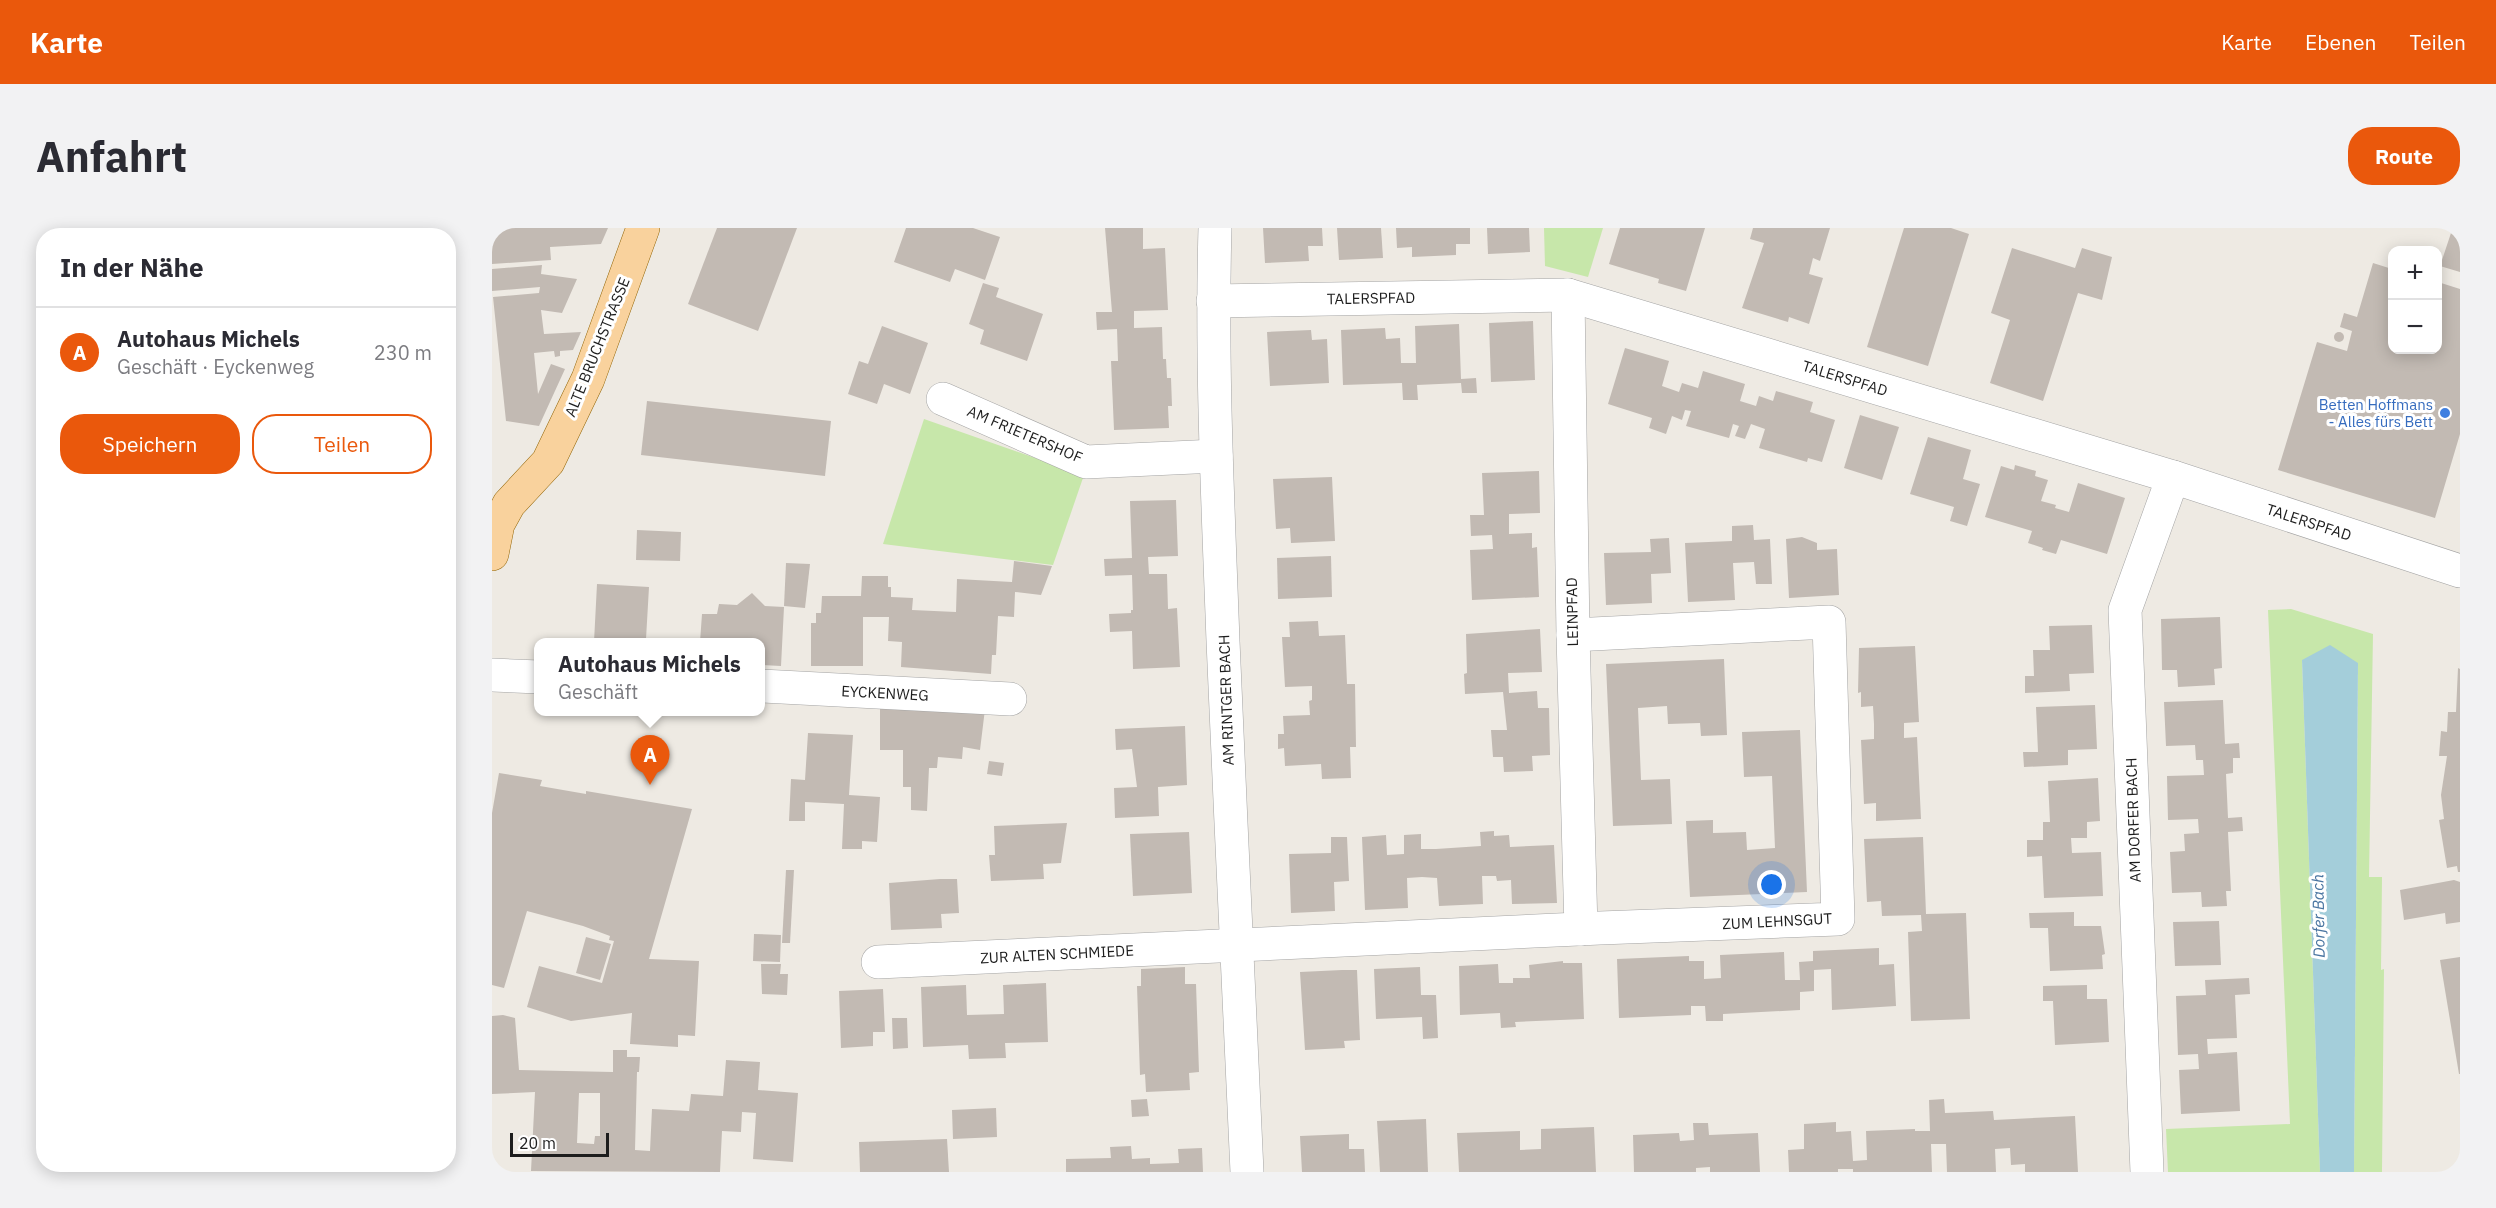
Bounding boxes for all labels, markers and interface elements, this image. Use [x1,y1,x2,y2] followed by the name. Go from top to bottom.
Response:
[30,24,103,61] text: Karte
[2221,28,2272,56] text: Karte
[2305,28,2376,56] text: Ebenen
[2409,28,2466,56] text: Teilen
[2348,127,2460,185] button: Route
[36,129,187,184] text: Anfahrt
[2388,246,2442,354] map controls
[2388,246,2442,300] button: +
[60,250,204,284] text: In der Nähe
[560,275,634,419] street label: ALTE BRUCHSTRASSE
[1327,288,1415,308] street label: TALERSPFAD
[2388,300,2442,354] button: −
[117,324,300,353] text: Autohaus Michels
[73,339,86,366] text: A
[374,339,432,366] text: 230 m
[117,353,314,380] text: Geschäft · Eyckenweg
[1800,356,1890,400] street label: TALERSPFAD
[2319,395,2433,431] place label: Betten Hoffmans - Alles fürs Bett
[965,401,1085,467] street label: AM FRIETERSHOF
[2438,406,2452,420] marker: Betten Hoffmans - Alles fürs Bett
[60,414,240,474] button: Speichern
[252,414,432,474] button: Teilen
[2264,499,2354,545] street label: TALERSPFAD
[1562,577,1582,647] street label: LEINPFAD
[1214,634,1238,766] street label: AM RINTGER BACH
[534,638,765,716] popup
[558,649,741,678] text: Autohaus Michels
[558,678,638,705] text: Geschäft
[841,681,929,705] street label: EYCKENWEG
[630,736,670,785] pin: A
[2121,757,2145,883] street label: AM DORFER BACH
[1757,870,1786,899] your location
[2307,874,2329,958] water label: Dorfer Bach
[1722,909,1833,933] street label: ZUM LEHNSGUT
[980,940,1134,968] street label: ZUR ALTEN SCHMIEDE
[510,1130,609,1158] scale bar
[519,1133,556,1153] text: 20 m

